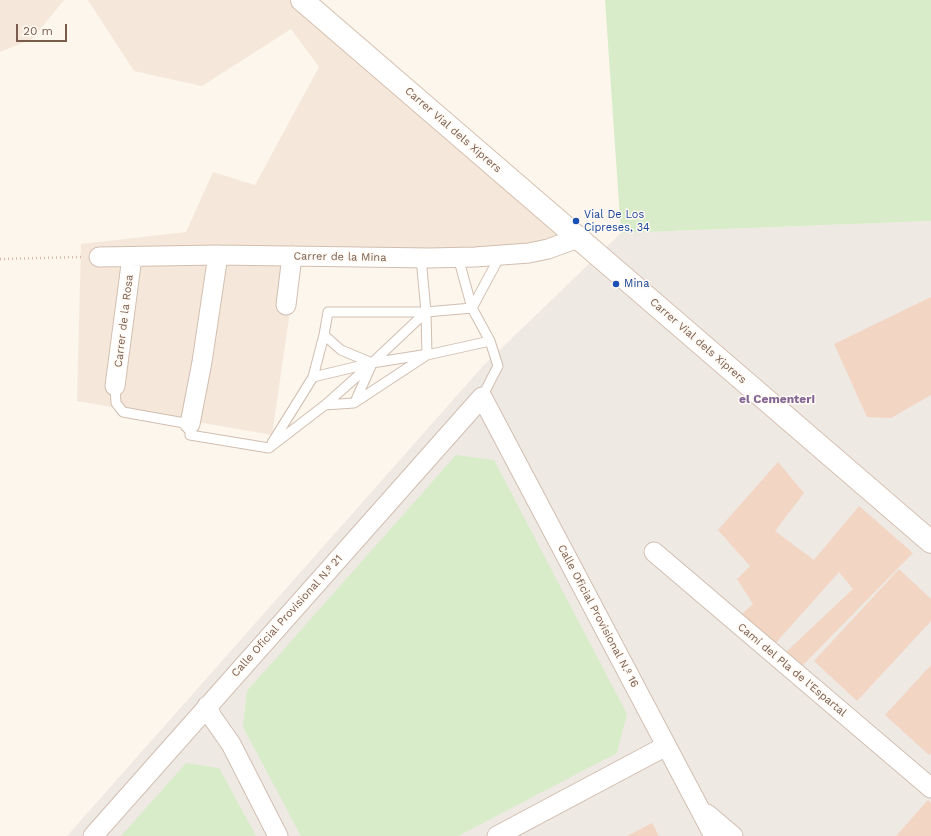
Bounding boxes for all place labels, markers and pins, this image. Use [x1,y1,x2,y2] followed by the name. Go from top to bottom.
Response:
[584,208,650,234] place label: Vial De Los Cipreses, 34
[571,216,581,226] marker: Vial De Los Cipreses, 34
[624,277,649,291] place label: Mina
[611,279,621,289] marker: Mina

